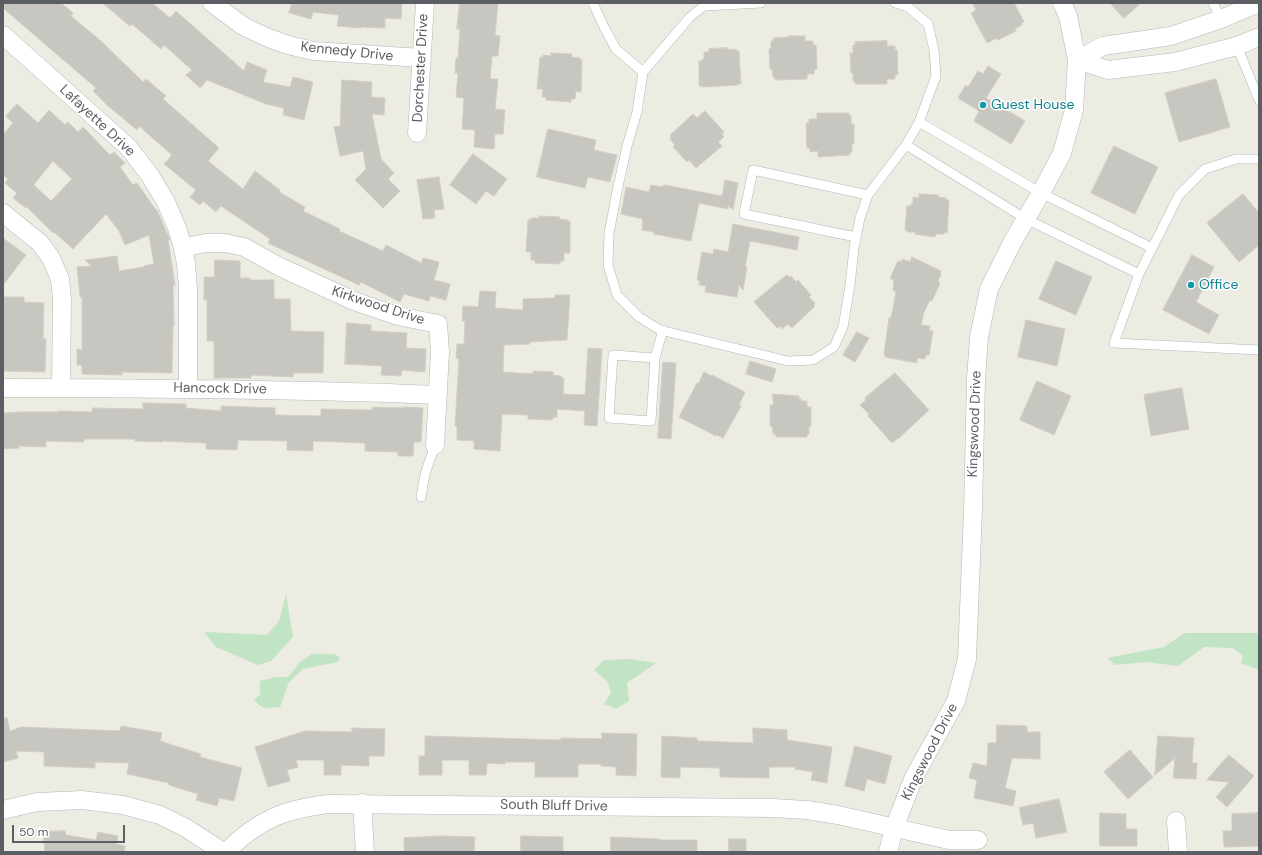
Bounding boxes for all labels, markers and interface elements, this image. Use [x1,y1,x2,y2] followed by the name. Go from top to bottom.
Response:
[410,13,432,123] street label: Dorchester Drive
[300,39,394,65] street label: Kennedy Drive
[56,82,138,160] street label: Lafayette Drive
[991,97,1074,113] place label: Guest House
[978,100,988,110] marker: Guest House
[1199,277,1238,293] place label: Office
[1186,280,1196,290] marker: Office
[330,283,426,329] street label: Kirkwood Drive
[965,370,985,478] street label: Kingswood Drive
[173,380,267,398] street label: Hancock Drive
[898,701,962,803] street label: Kingswood Drive
[500,797,608,815] street label: South Bluff Drive
[14,817,127,843] scale bar
[19,824,48,840] text: 50 m

